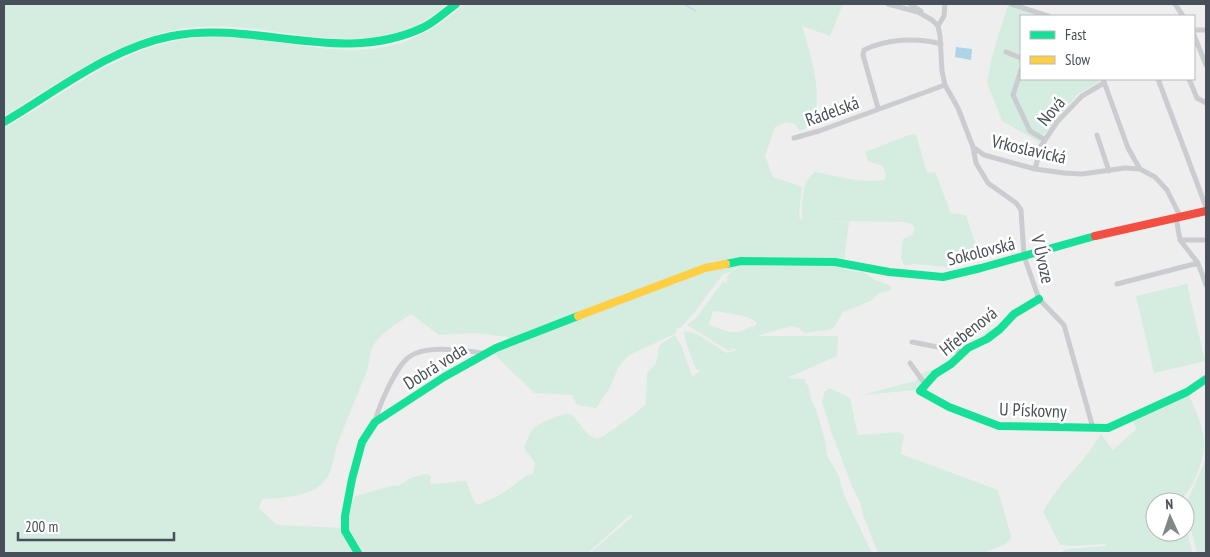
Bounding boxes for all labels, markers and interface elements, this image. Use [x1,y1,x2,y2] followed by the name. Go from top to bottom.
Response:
[1020,15,1195,80] legend
[1065,25,1086,44] text: Fast
[1065,50,1090,69] text: Slow
[802,91,862,131] street label: Rádelská
[1032,92,1070,130] street label: Nová
[988,129,1069,169] street label: Vrkoslavická
[945,231,1017,271] street label: Sokolovská
[1026,231,1060,286] street label: V Úvoze
[935,301,1001,361] street label: Hřebenová
[399,338,471,394] street label: Dobrá voda
[999,397,1067,423] street label: U Pískovny
[1145,492,1195,542] north arrow
[1165,495,1174,513] text: N
[18,510,174,542] scale bar
[25,517,58,536] text: 200 m

